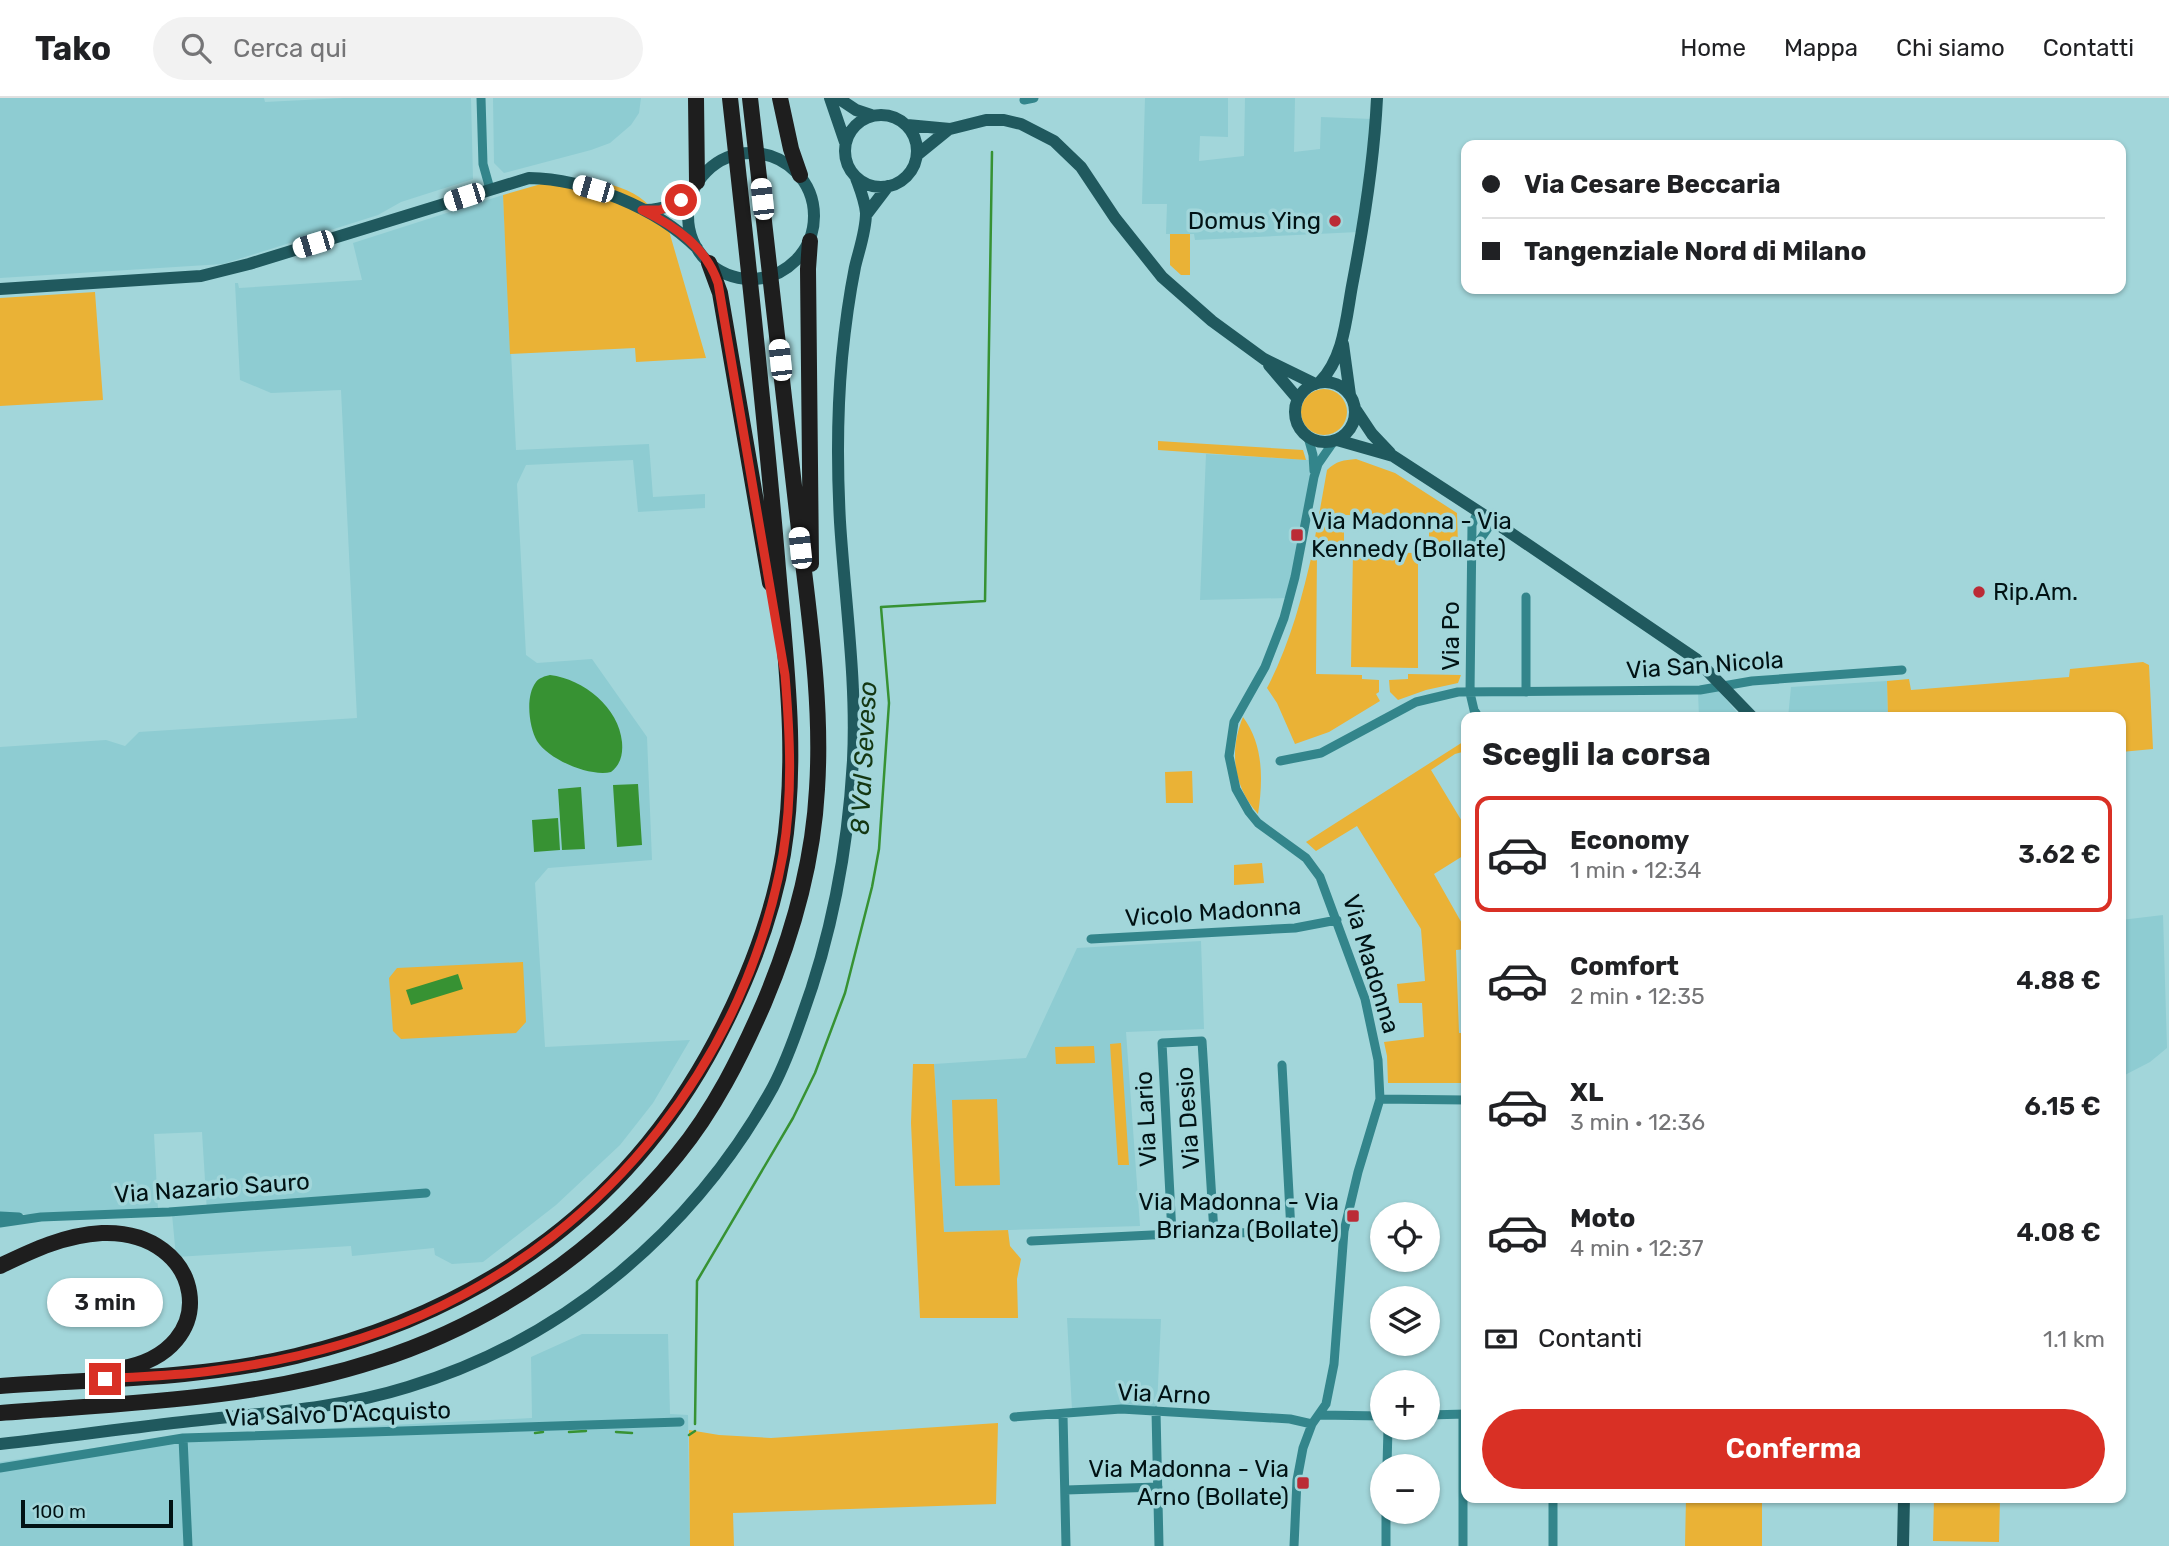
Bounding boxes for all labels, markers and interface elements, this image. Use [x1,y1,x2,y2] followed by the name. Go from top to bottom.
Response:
[153,17,643,80] search box
[35,29,111,68] text: Tako
[177,29,215,67] icon: search
[233,33,347,64] text: Cerca qui
[1680,34,1746,62] text: Home
[1784,34,1858,62] text: Mappa
[1896,34,2005,62] text: Chi siamo
[2043,34,2134,62] text: Contatti
[1524,169,1781,200] text: Via Cesare Beccaria
[570,173,617,205] car
[750,177,775,221] car
[441,181,488,213] car
[665,184,697,216] route start
[1188,207,1321,235] place label: Domus Ying
[1327,213,1343,229] marker: Domus Ying
[290,228,337,260] car
[1524,236,1866,267] text: Tangenziale Nord di Milano
[768,338,793,382] car
[1311,507,1512,563] place label: Via Madonna - Via Kennedy (Bollate)
[788,526,813,570] car
[1289,527,1305,543] marker: Via Madonna - Via Kennedy (Bollate)
[1993,578,2078,606] place label: Rip.Am.
[1971,584,1987,600] marker: Rip.Am.
[1437,601,1465,671] street label: Via Po
[1625,646,1785,684] street label: Via San Nicola
[844,680,884,836] water label: 8 Val Seveso
[1482,735,1711,773] text: Scegli la corsa
[1486,823,1549,886] icon: car
[1570,825,1689,856] text: Economy
[2018,839,2101,870] text: 3.62 €
[1570,856,1702,884] text: 1 min · 12:34
[1337,891,1405,1037] street label: Via Madonna
[1124,892,1302,932] street label: Vicolo Madonna
[1486,949,1549,1012] icon: car
[1570,951,1679,982] text: Comfort
[2016,965,2101,996] text: 4.88 €
[1570,982,1705,1010] text: 2 min · 12:35
[1170,1066,1206,1170] street label: Via Desio
[1130,1070,1162,1168] street label: Via Lario
[1486,1075,1549,1138] icon: car
[1570,1077,1603,1108] text: XL
[2024,1091,2101,1122] text: 6.15 €
[1570,1108,1705,1136] text: 3 min · 12:36
[113,1167,311,1209] street label: Via Nazario Sauro
[1138,1188,1339,1244] place label: Via Madonna - Via Brianza (Bollate)
[1486,1201,1549,1264] icon: car
[1370,1202,1440,1524] map controls
[1370,1202,1440,1272] button: locate
[1570,1203,1635,1234] text: Moto
[1345,1208,1361,1224] marker: Via Madonna - Via Brianza (Bollate)
[2016,1217,2101,1248] text: 4.08 €
[1570,1234,1704,1262] text: 4 min · 12:37
[47,1278,163,1326] callout: 3 min
[1370,1286,1440,1356] button: layers
[74,1288,136,1316] text: 3 min
[1482,1320,1520,1358] icon: cash
[1538,1323,1642,1354] text: Contanti
[2043,1325,2105,1353] text: 1.1 km
[89,1363,121,1395] route end
[1370,1370,1440,1440] button: +
[1117,1378,1211,1410] street label: Via Arno
[224,1396,452,1432] street label: Via Salvo D'Acquisto
[1482,1409,2105,1489] button: Conferma
[1370,1454,1440,1524] button: −
[1088,1455,1289,1511] place label: Via Madonna - Via Arno (Bollate)
[1295,1475,1311,1491] marker: Via Madonna - Via Arno (Bollate)
[21,1497,173,1529] scale bar
[32,1500,86,1523] text: 100 m

